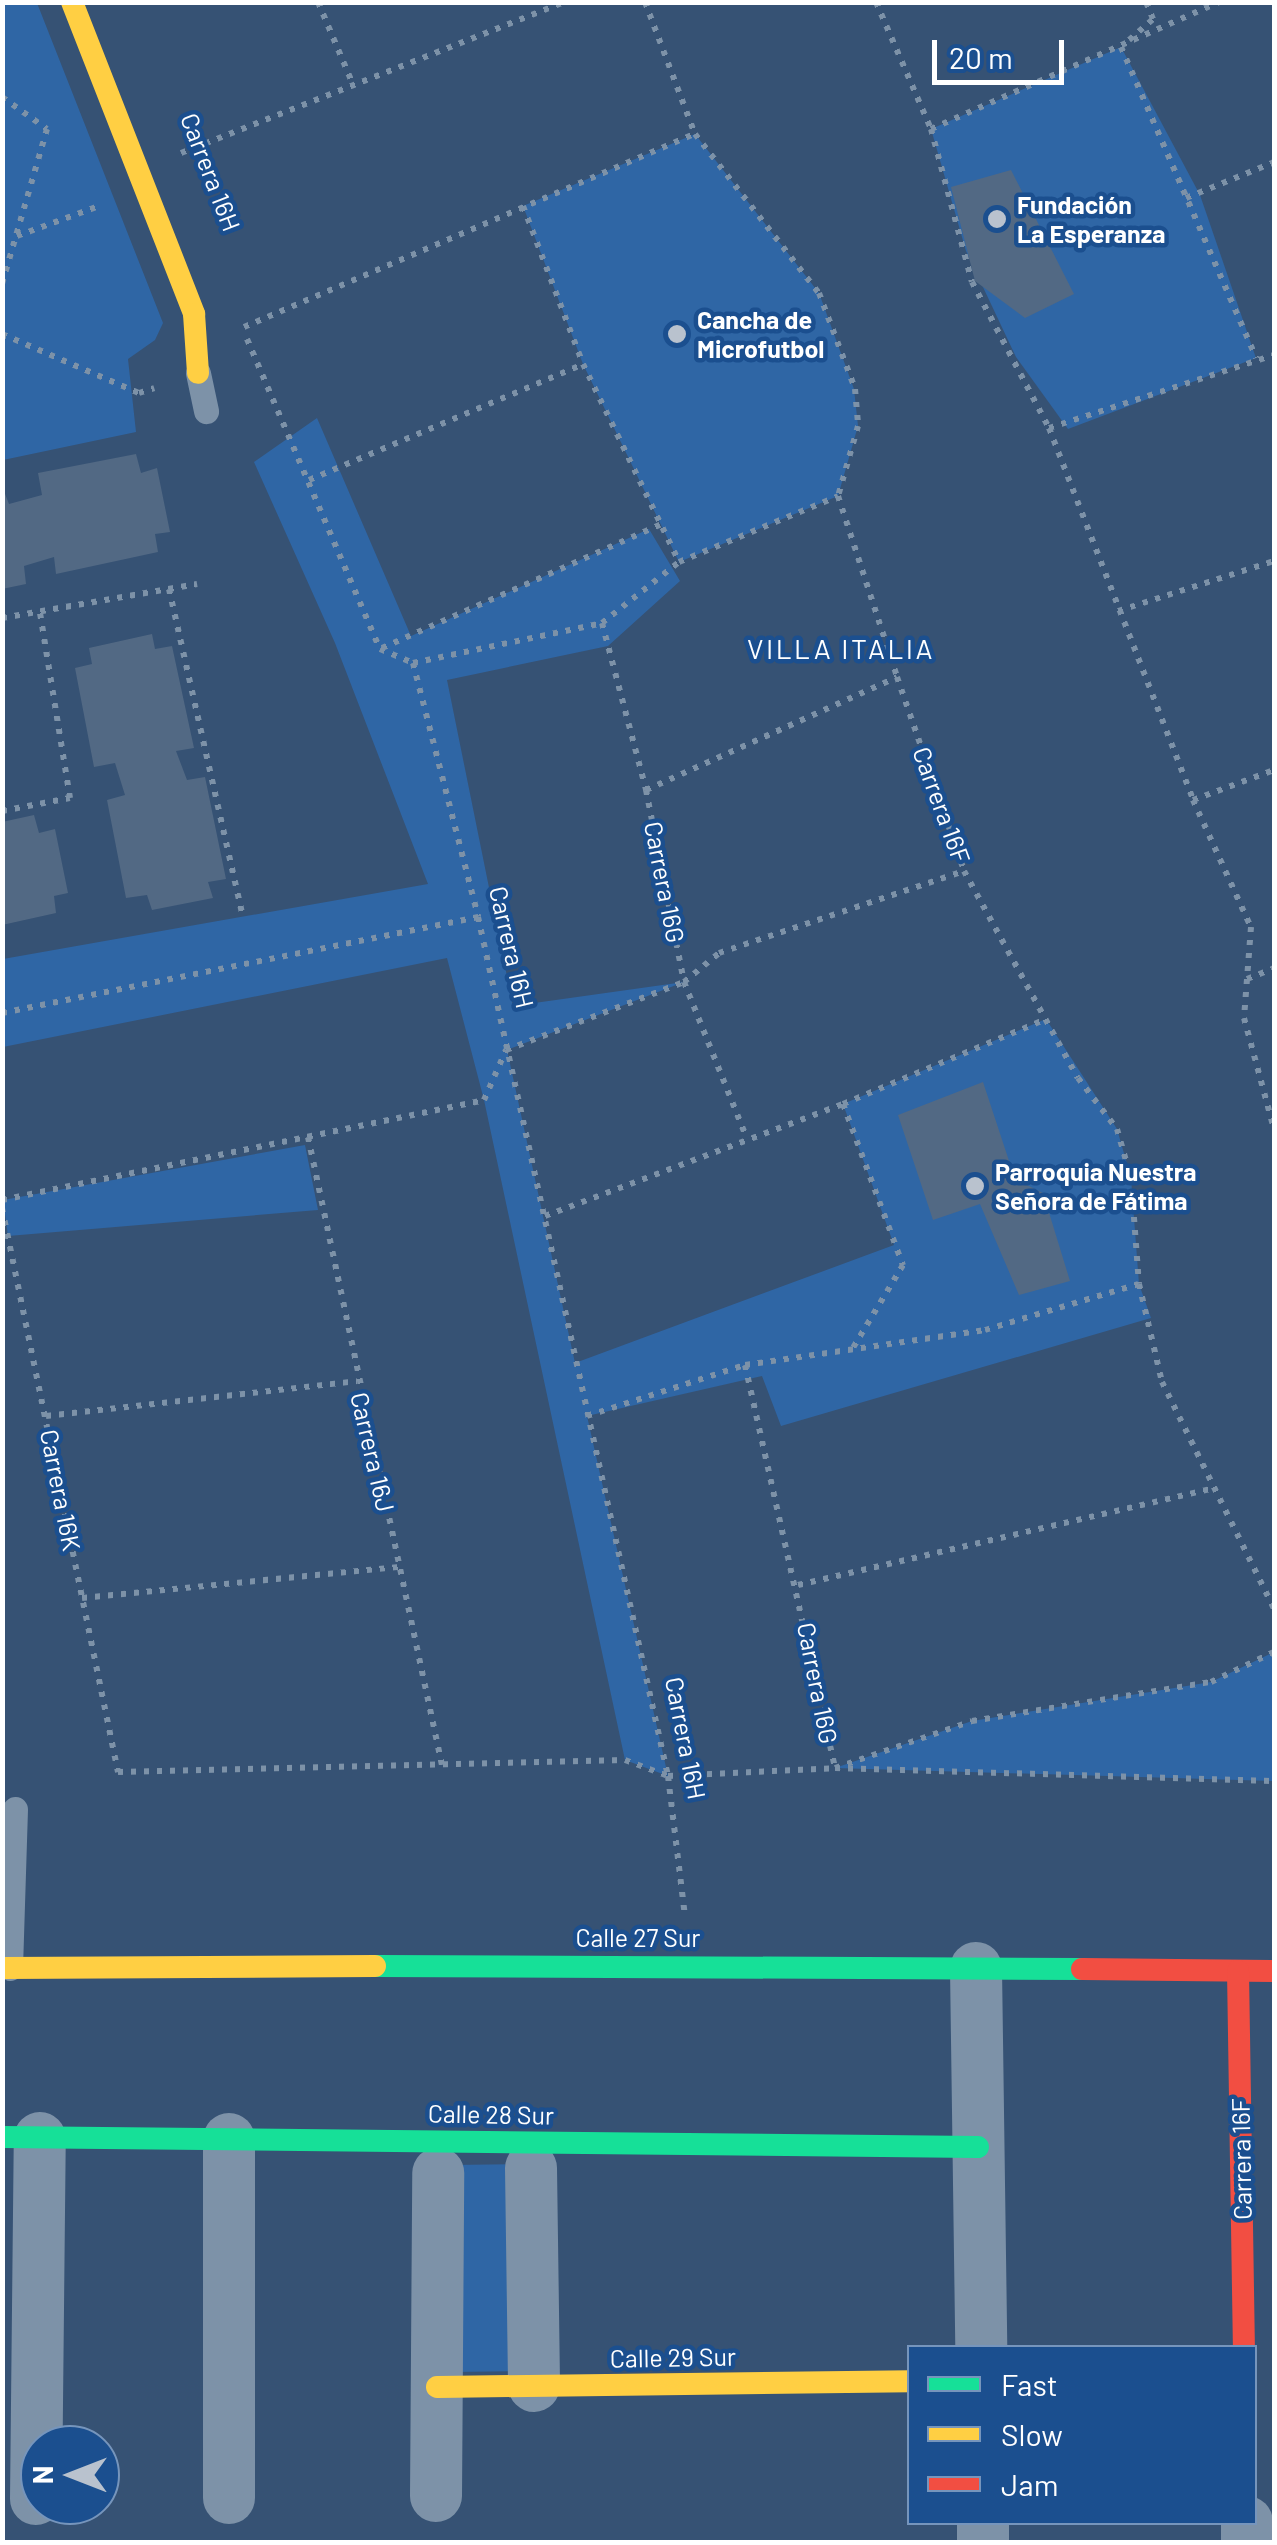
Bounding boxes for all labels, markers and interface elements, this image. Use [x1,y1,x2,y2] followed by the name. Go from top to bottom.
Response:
[937,20,1070,82] scale bar
[949,39,1013,75] text: 20 m
[175,109,247,235] street label: Carrera 16H
[1017,190,1165,249] place label: Fundación La Esperanza
[986,208,1008,230] marker: Fundación La Esperanza
[697,305,824,364] place label: Cancha de Microfutbol
[666,323,688,345] marker: Cancha de Microfutbol
[747,631,935,665] district label: VILLA ITALIA
[907,743,977,867] street label: Carrera 16F
[639,819,691,945] street label: Carrera 16G
[483,883,541,1011] street label: Carrera 16H
[995,1157,1196,1216] place label: Parroquia Nuestra Señora de Fátima
[964,1175,986,1197] marker: Parroquia Nuestra Señora de Fátima
[345,1389,401,1515] street label: Carrera 16J
[35,1427,87,1553] street label: Carrera 16K
[792,1620,844,1746] street label: Carrera 16G
[659,1674,713,1802] street label: Carrera 16H
[576,1922,700,1952] street label: Calle 27 Sur
[428,2098,554,2130] street label: Calle 28 Sur
[1225,2098,1257,2220] street label: Carrera 16F
[610,2341,736,2373] street label: Calle 29 Sur
[907,2345,1257,2525] legend
[1001,2366,1058,2402] text: Fast
[1001,2416,1063,2452] text: Slow
[20,2425,120,2525] north arrow
[25,2466,59,2484] text: N
[1001,2466,1058,2502] text: Jam

